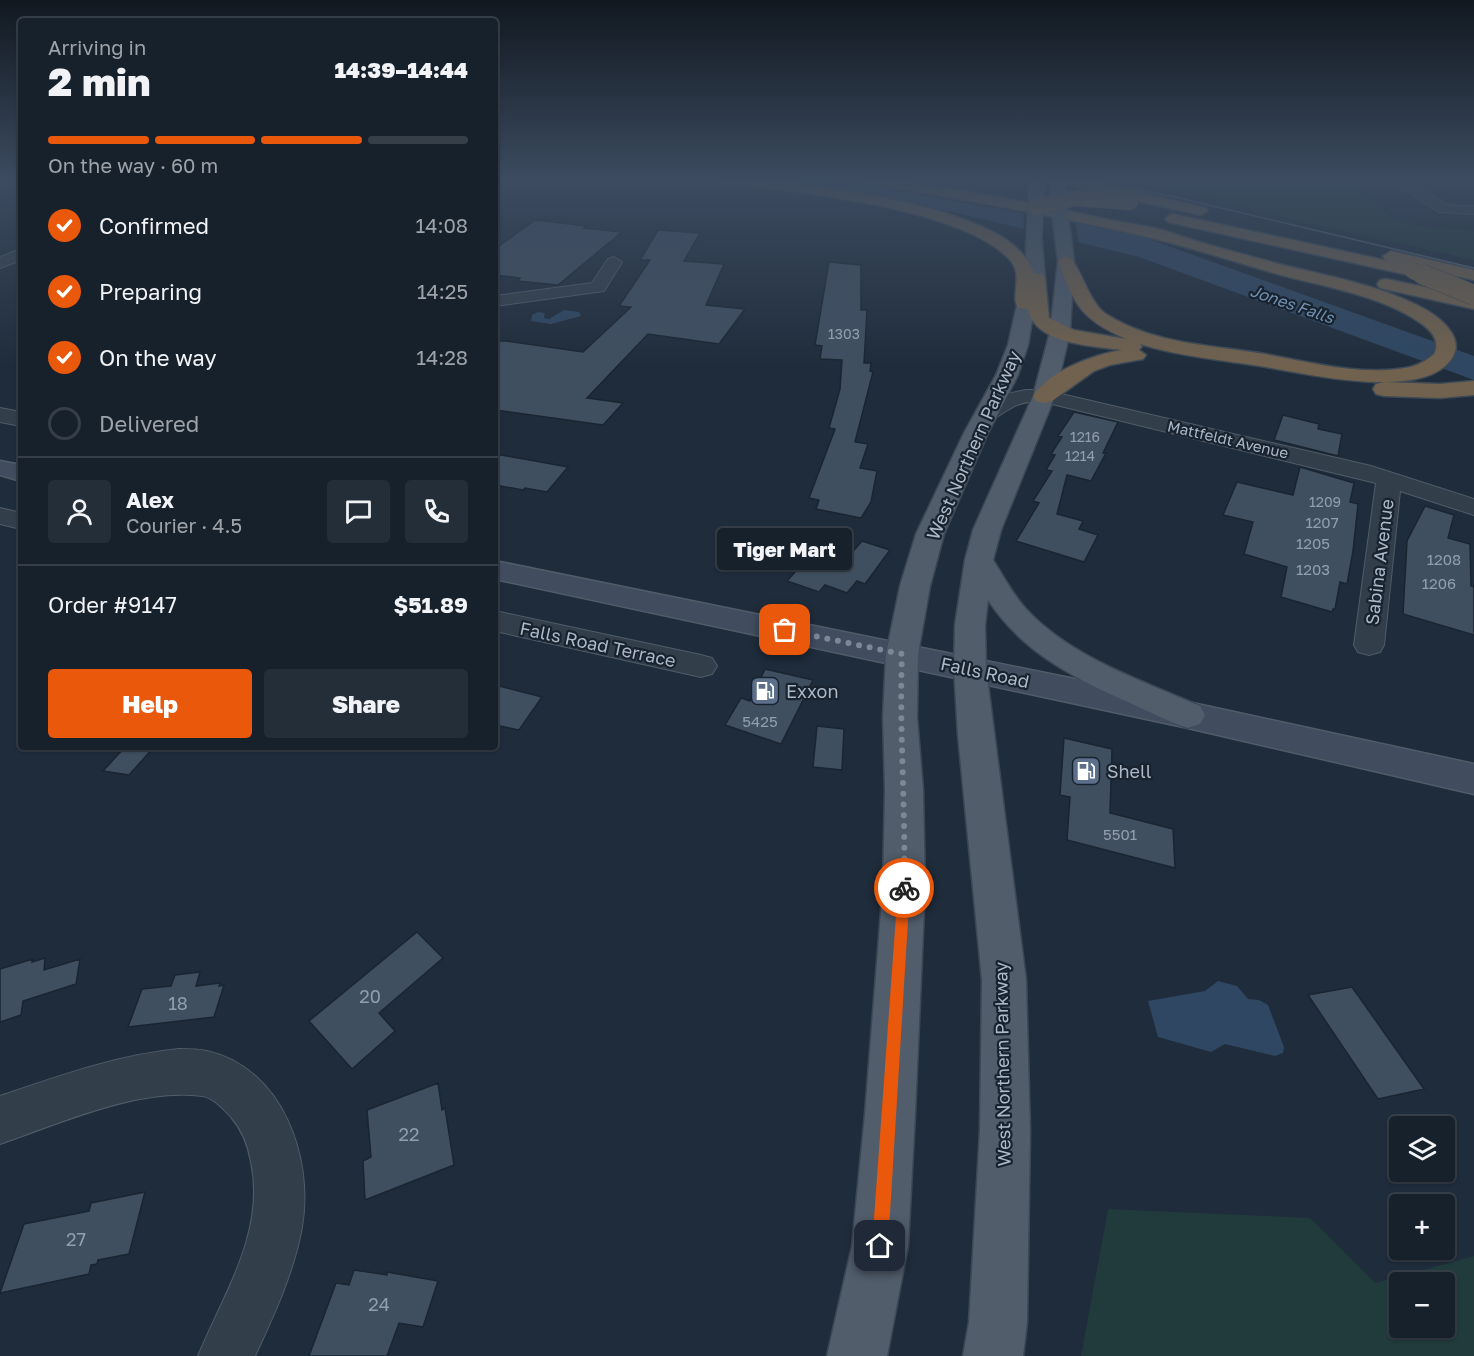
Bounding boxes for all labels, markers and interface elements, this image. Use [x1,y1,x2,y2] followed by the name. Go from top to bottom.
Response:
[48,35,146,59] text: Arriving in
[334,56,468,83] text: 14:39–14:44
[48,58,151,105] text: 2 min
[48,153,218,177] text: On the way · 60 m
[48,209,81,242] icon: check
[99,212,209,239] text: Confirmed
[416,213,468,237] text: 14:08
[48,275,81,308] icon: check
[99,278,202,305] text: Preparing
[417,279,468,303] text: 14:25
[1248,280,1338,328] water label: Jones Falls
[828,325,860,342] house number: 1303
[48,341,81,374] icon: check
[99,344,217,371] text: On the way
[416,345,468,369] text: 14:28
[921,347,1025,543] street label: West Northern Parkway
[99,410,199,437] text: Delivered
[1166,416,1291,462] street label: Mattfeldt Avenue
[1070,428,1100,445] house number: 1216
[1065,447,1095,464] house number: 1214
[48,480,111,543] button: person
[327,480,390,543] button: chat
[405,480,468,543] button: phone
[126,486,174,513] text: Alex
[1309,493,1341,510] house number: 1209
[1360,498,1398,626] street label: Sabina Avenue
[126,513,242,537] text: Courier · 4.5
[1305,513,1339,531] house number: 1207
[718,528,852,570] callout: Tiger Mart
[1296,534,1330,552] house number: 1205
[733,537,836,561] text: Tiger Mart
[1427,550,1461,568] house number: 1208
[1296,560,1330,578] house number: 1203
[1422,574,1456,592] house number: 1206
[48,591,177,618] text: Order #9147
[393,591,468,618] text: $51.89
[759,604,810,655] pin
[768,613,801,646] icon: bag
[518,617,678,671] street label: Falls Road Terrace
[939,652,1031,692] street label: Falls Road
[48,669,252,738] button: Help
[264,669,468,738] button: Share
[749,675,781,707] fuel station icon: Exxon
[786,680,838,702] place label: Exxon
[742,712,778,730] house number: 5425
[1070,755,1102,787] fuel station icon: Shell
[1107,760,1152,782] place label: Shell
[1103,825,1137,843] house number: 5501
[874,858,934,918] courier
[888,872,921,905] icon: bike
[989,961,1015,1167] street label: West Northern Parkway
[359,985,381,1007] house number: 20
[168,992,188,1014] house number: 18
[1389,1116,1455,1338] map controls
[1389,1116,1455,1182] button: layers
[399,1123,419,1145] house number: 22
[1389,1194,1455,1260] button: +
[854,1220,905,1271] pin
[66,1228,86,1250] house number: 27
[863,1229,896,1262] icon: home
[1389,1272,1455,1338] button: −
[368,1293,390,1315] house number: 24

